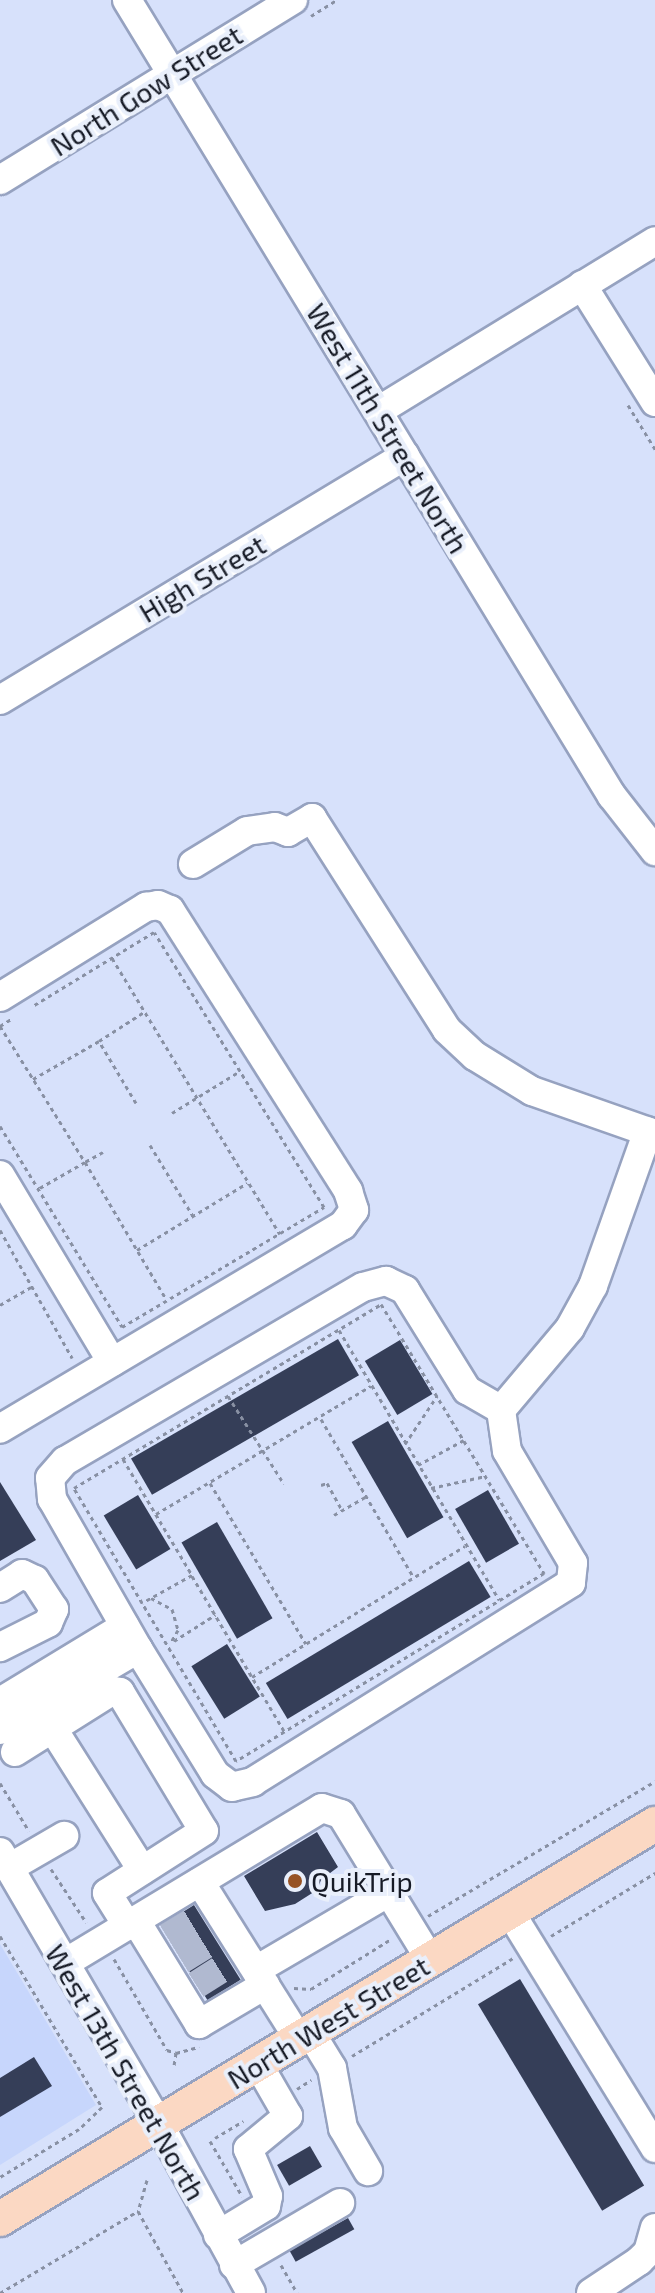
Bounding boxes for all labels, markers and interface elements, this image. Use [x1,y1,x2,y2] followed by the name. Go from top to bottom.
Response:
[44,17,248,163] street label: North Gow Street
[300,297,476,559] street label: West 11th Street North
[133,527,271,629] street label: High Street
[311,1864,413,1898] place label: QuikTrip
[286,1872,304,1890] marker: QuikTrip
[39,1938,213,2206] street label: West 13th Street North
[221,1948,435,2096] street label: North West Street

